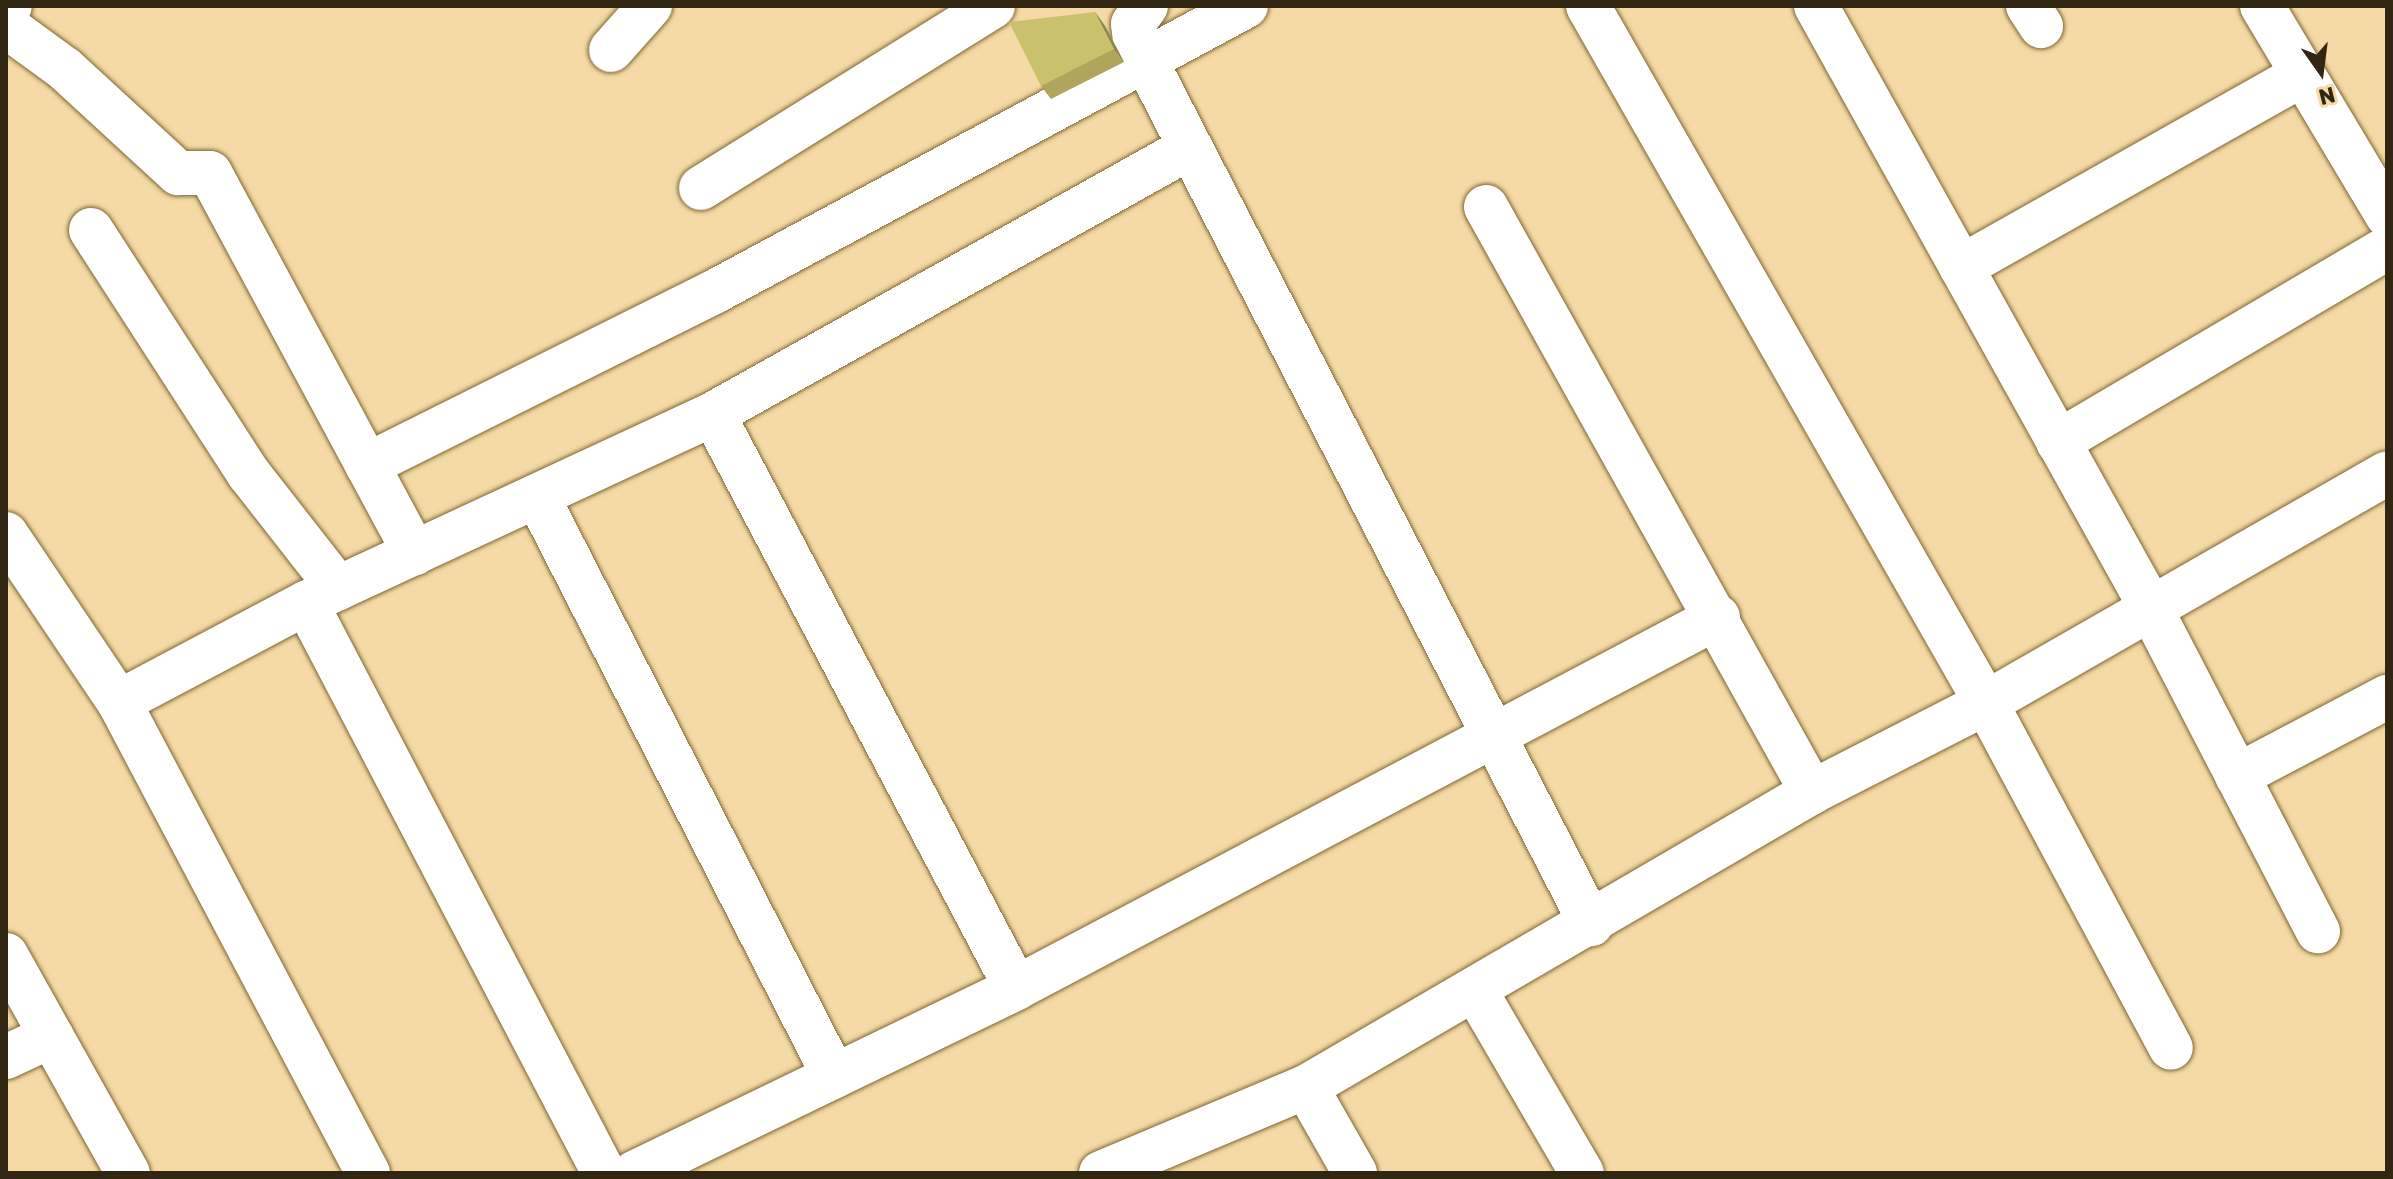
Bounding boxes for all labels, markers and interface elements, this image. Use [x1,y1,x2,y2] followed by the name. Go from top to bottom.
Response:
[2281,32,2361,112] north arrow
[2316,81,2338,111] text: N

